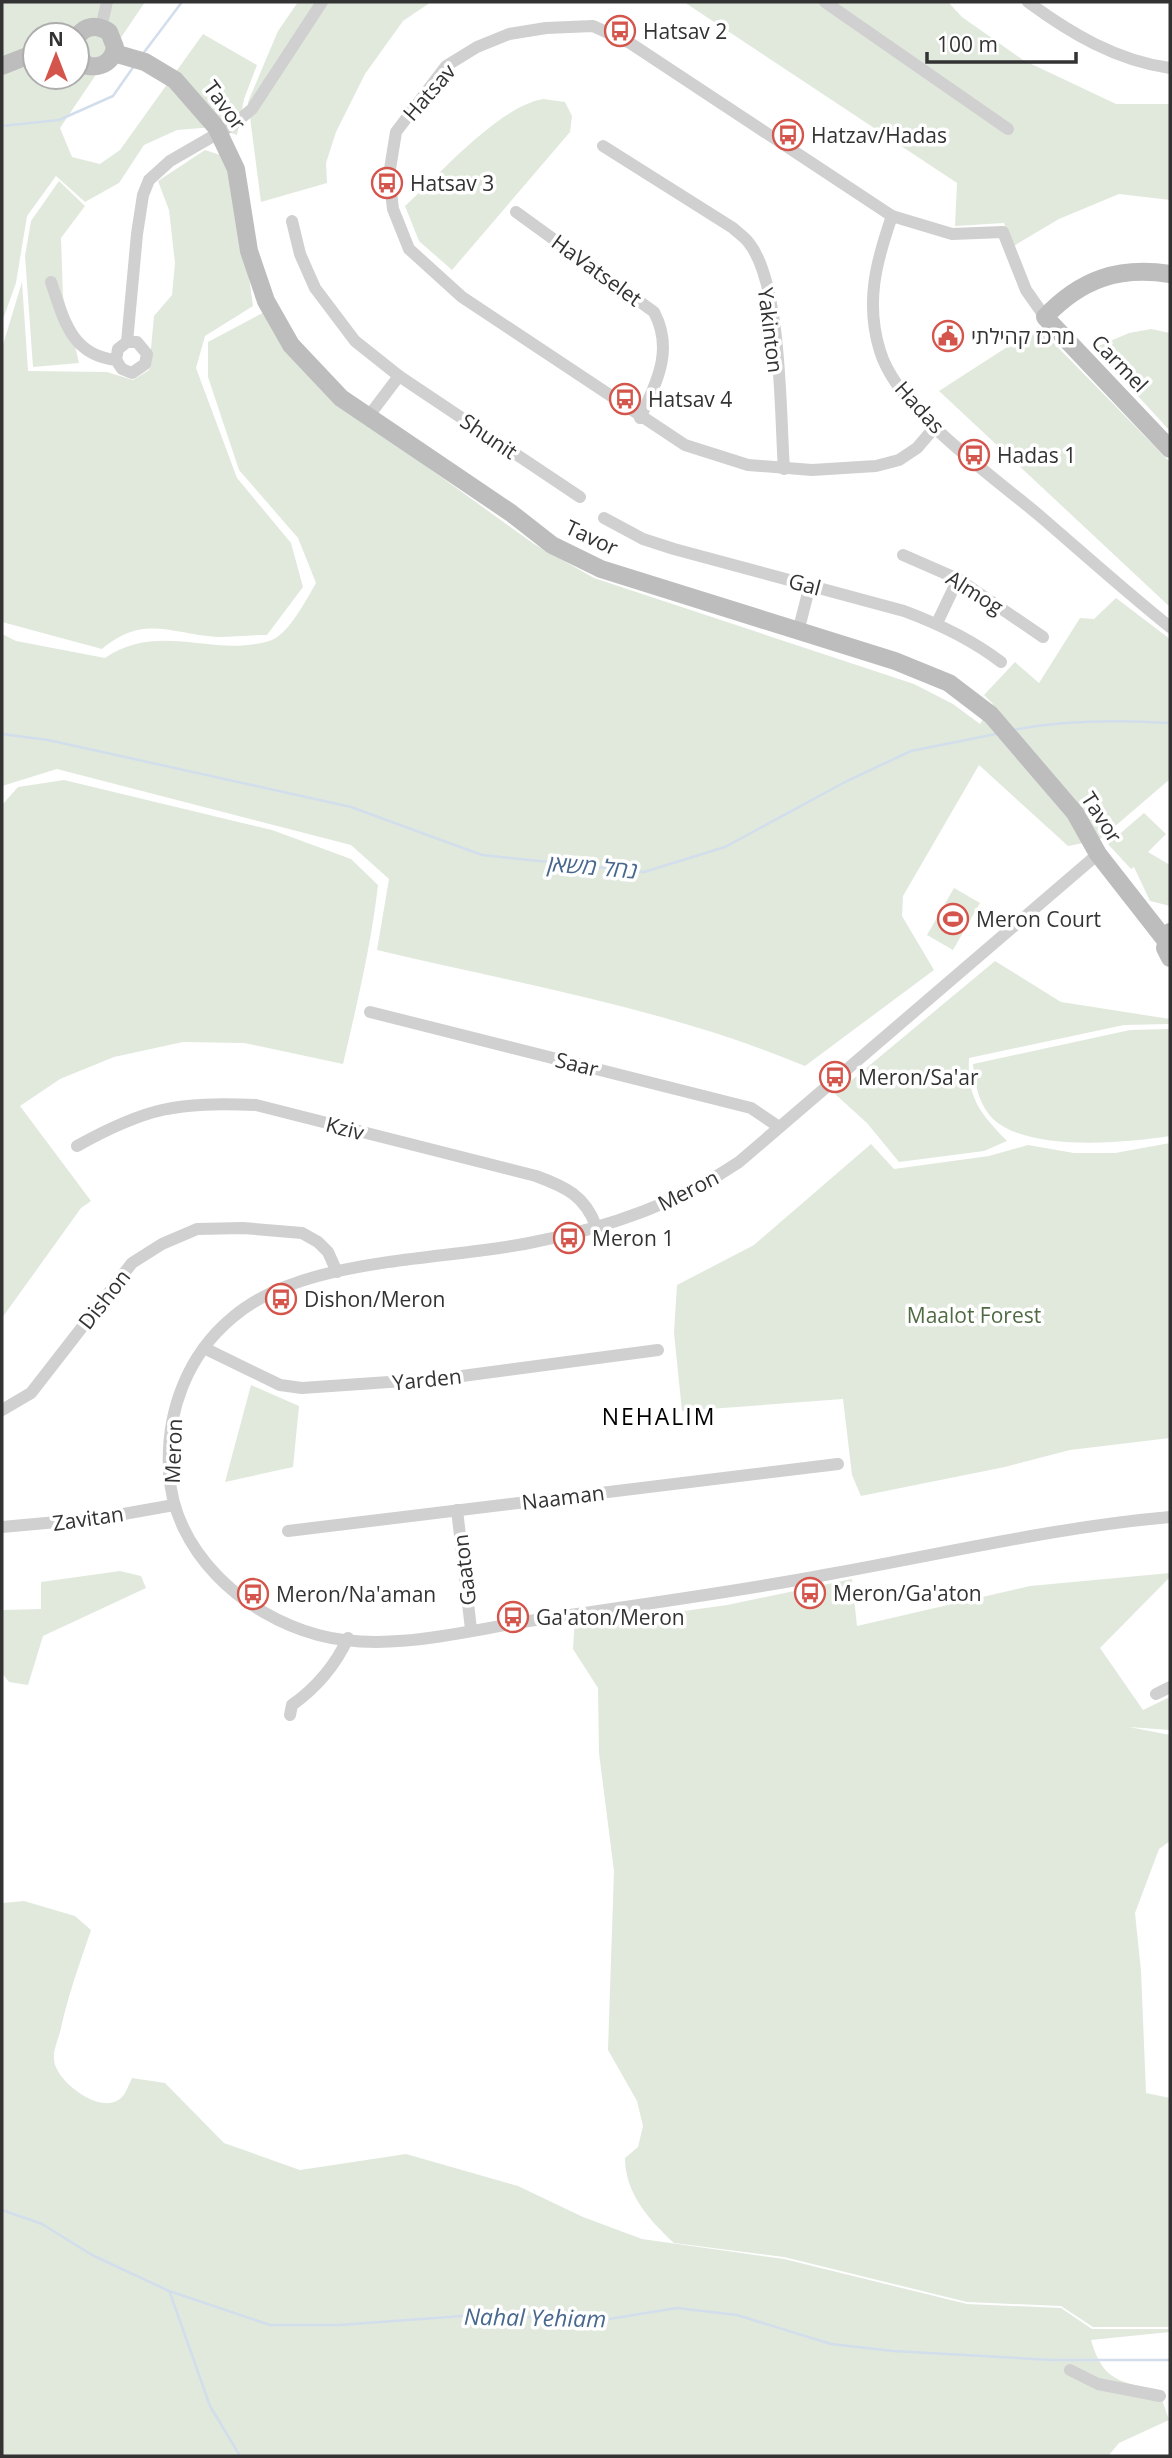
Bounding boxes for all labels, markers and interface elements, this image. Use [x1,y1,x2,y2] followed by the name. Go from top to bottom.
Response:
[603,14,637,48] bus stop icon: Hatsav 2
[643,17,727,45] place label: Hatsav 2
[21,21,91,91] north arrow
[927,21,1076,65] scale bar
[48,26,64,52] text: N
[937,30,998,58] text: 100 m
[397,57,462,126] street label: Hatsav
[198,75,253,136] street label: Tavor
[771,118,805,152] bus stop icon: Hatzav/Hadas
[811,121,947,149] place label: Hatzav/Hadas
[370,166,404,200] bus stop icon: Hatsav 3
[410,169,494,197] place label: Hatsav 3
[546,228,648,312] street label: HaVatselet
[752,286,790,374] street label: Yakinton
[931,319,965,353] public building icon: מרכז קהילתי
[971,322,1075,350] place label: מרכז קהילתי
[1086,328,1154,398] street label: Carmel
[889,375,951,439] street label: Hadas
[608,382,642,416] bus stop icon: Hatsav 4
[648,385,732,413] place label: Hatsav 4
[455,407,523,465] street label: Shunit
[957,438,991,472] bus stop icon: Hadas 1
[997,441,1076,469] place label: Hadas 1
[561,513,623,561] street label: Tavor
[941,564,1009,620] street label: Almog
[786,566,824,602] street label: Gal
[1075,786,1129,848] street label: Tavor
[545,846,639,886] water label: נחל משאן
[936,902,970,936] sports icon: Meron Court
[976,905,1101,933] place label: Meron Court
[553,1045,602,1083] street label: Saar
[818,1060,852,1094] bus stop icon: Meron/Sa'ar
[858,1063,979,1091] place label: Meron/Sa'ar
[323,1110,368,1146] street label: Kziv
[653,1163,723,1217] street label: Meron
[552,1221,586,1255] bus stop icon: Meron 1
[592,1224,674,1252] place label: Meron 1
[72,1263,136,1335] street label: Dishon
[264,1282,298,1316] bus stop icon: Dishon/Meron
[304,1285,445,1313] place label: Dishon/Meron
[907,1301,1041,1329] park label: Maalot Forest
[391,1361,463,1397] street label: Yarden
[602,1400,716,1432] district label: NEHALIM
[158,1418,188,1484] street label: Meron
[520,1478,606,1516] street label: Naaman
[51,1499,125,1537] street label: Zavitan
[446,1533,482,1607] street label: Gaaton
[793,1576,827,1610] bus stop icon: Meron/Ga'aton
[236,1577,270,1611] bus stop icon: Meron/Na'aman
[833,1579,982,1607] place label: Meron/Ga'aton
[276,1580,436,1608] place label: Meron/Na'aman
[496,1600,530,1634] bus stop icon: Ga'aton/Meron
[536,1603,685,1631] place label: Ga'aton/Meron
[464,2300,606,2334] water label: Nahal Yehiam

